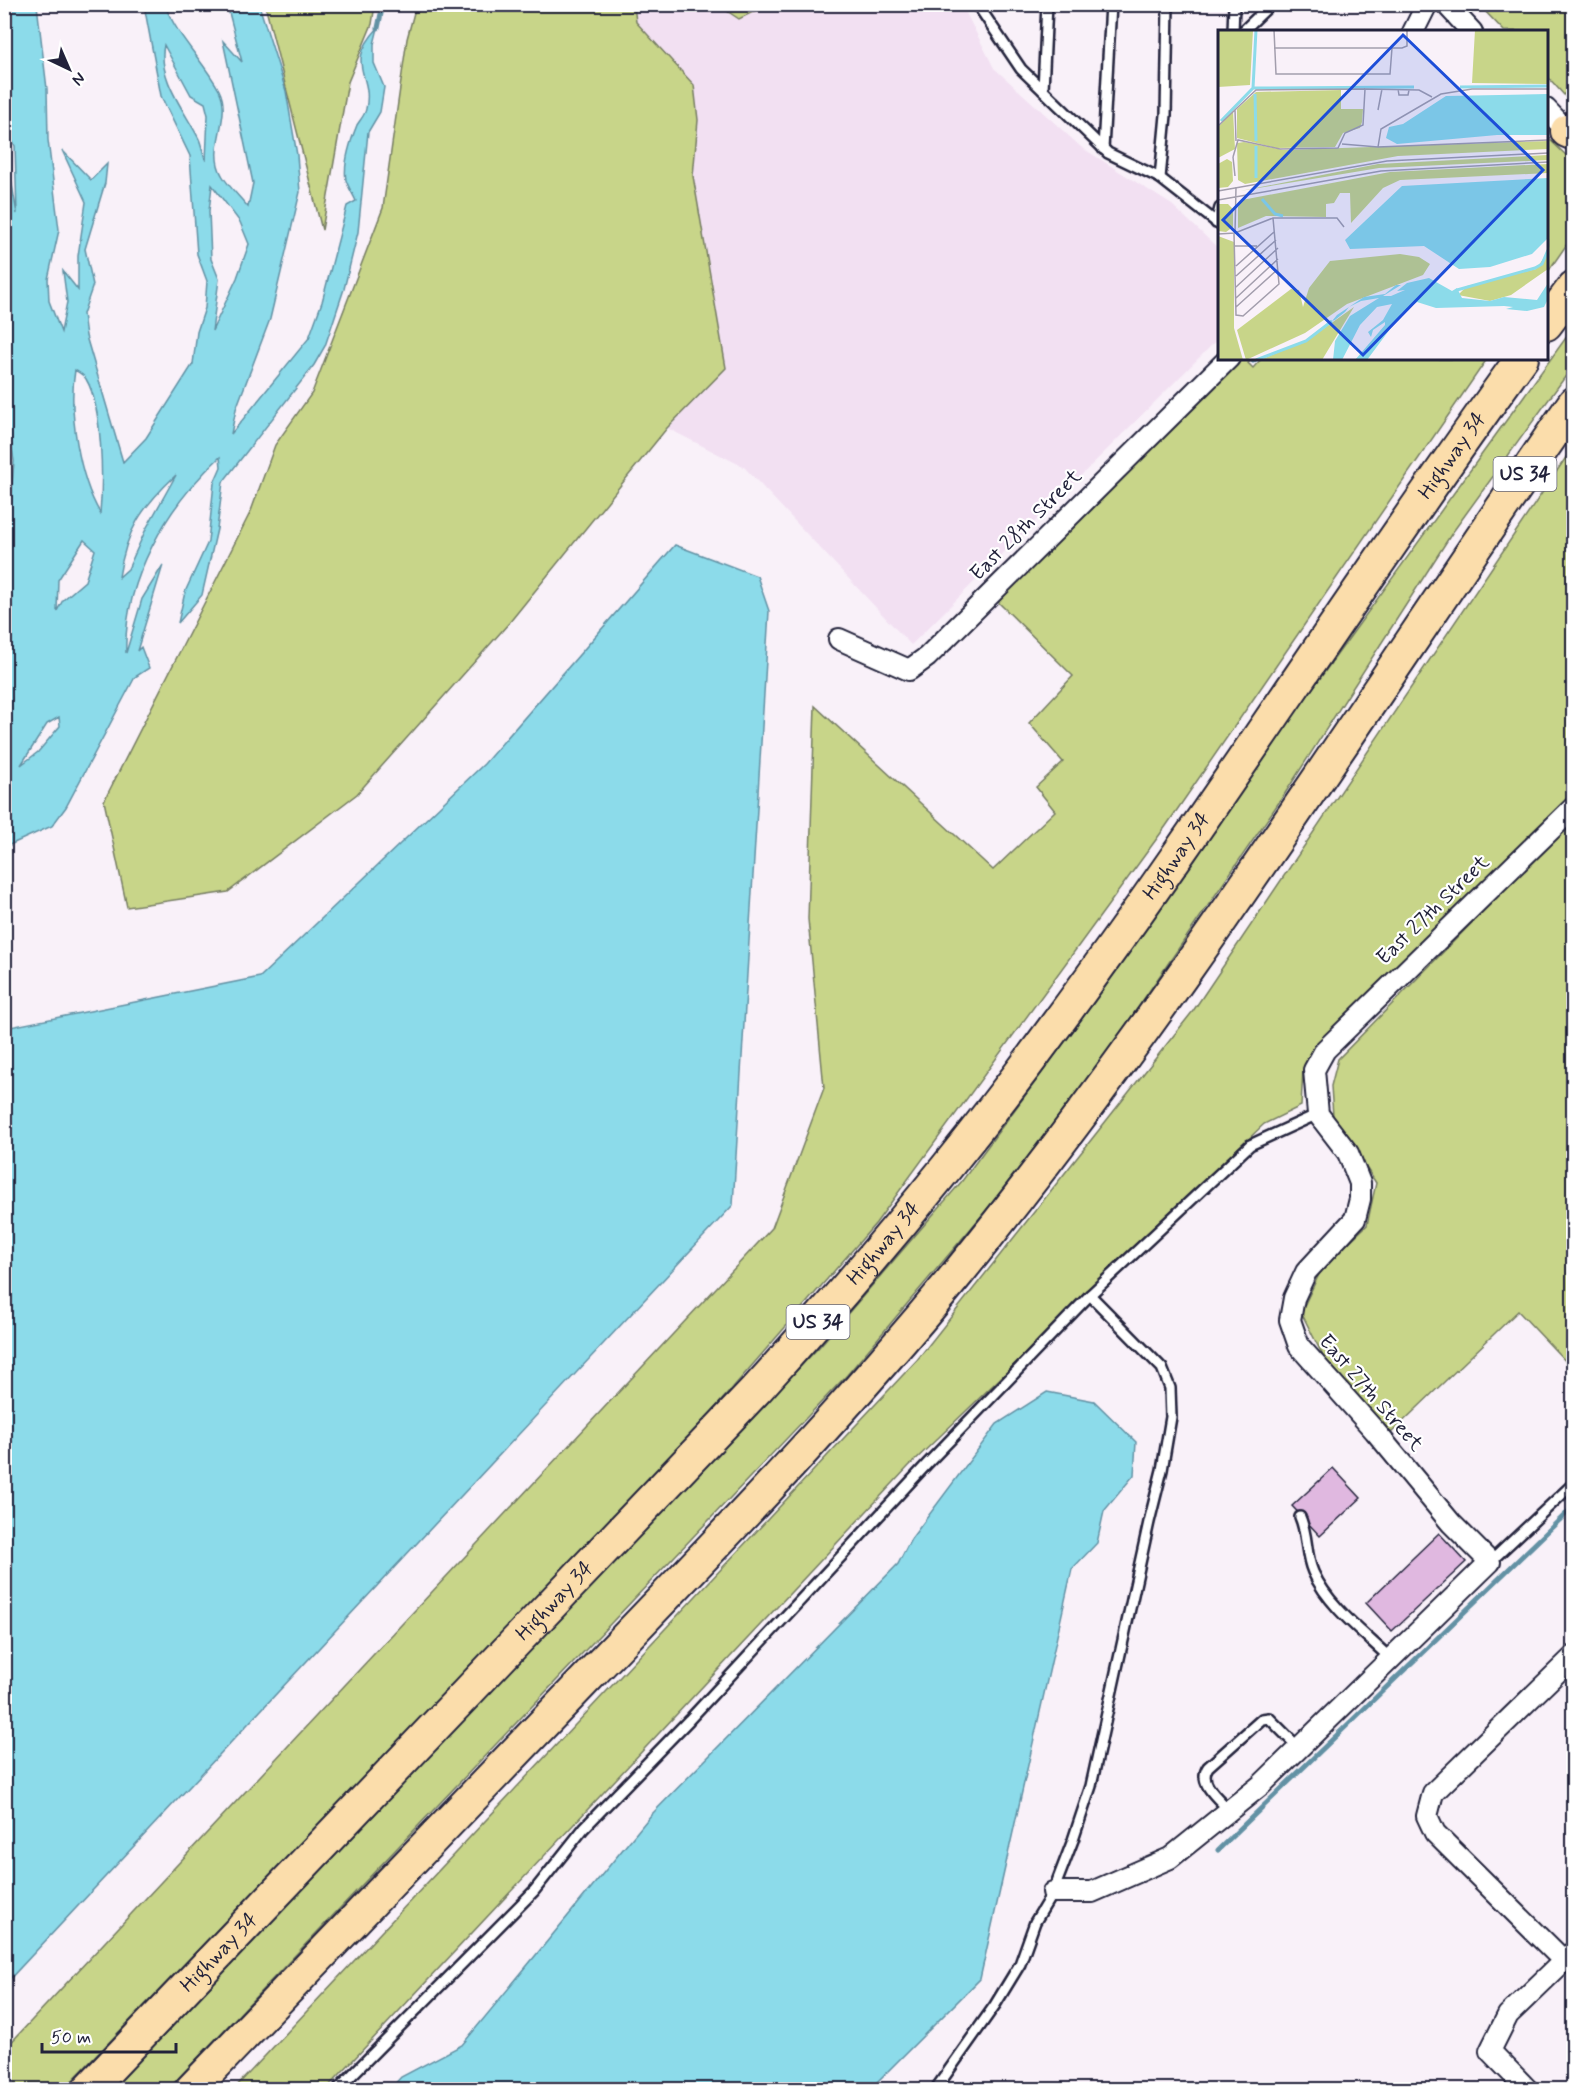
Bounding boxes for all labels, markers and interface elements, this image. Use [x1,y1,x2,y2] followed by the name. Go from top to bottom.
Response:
[1218,30,1548,360] inset map
[39,39,99,99] north arrow
[67,67,90,90] text: N
[1412,406,1493,505] street label: Highway 34
[1494,457,1556,491] road number: US 34
[964,462,1089,587] street label: East 28th Street
[1136,806,1217,906] street label: Highway 34
[1370,848,1496,971] street label: East 27th Street
[841,1196,927,1291] street label: Highway 34
[786,1305,850,1339] road number: US 34
[1312,1328,1430,1458] street label: East 27th Street
[510,1554,600,1647] street label: Highway 34
[174,1906,264,1999] street label: Highway 34
[42,2016,176,2054] scale bar
[51,2026,91,2050] text: 50 m

